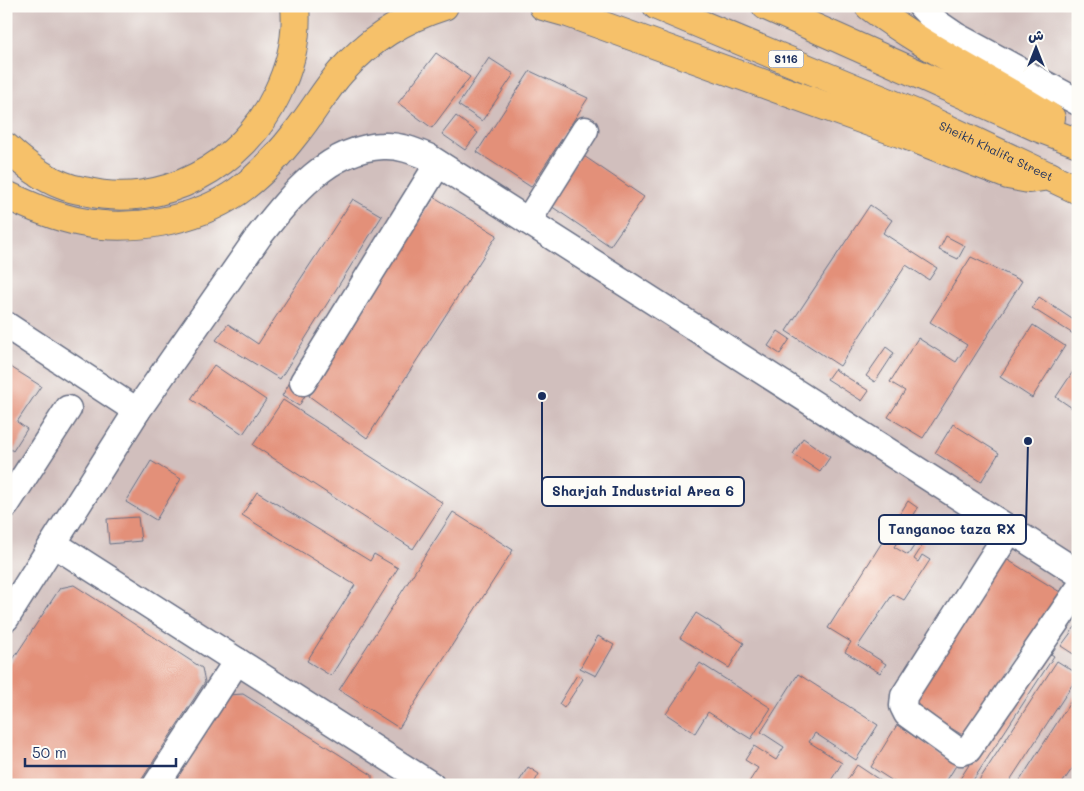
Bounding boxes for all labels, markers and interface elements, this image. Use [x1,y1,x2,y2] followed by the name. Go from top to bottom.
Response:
[1012,22,1062,72] north arrow
[1028,25,1044,44] text: ش
[768,51,804,68] road number: S116
[937,117,1056,184] street label: Sheikh Khalifa Street
[542,477,744,506] callout: Sharjah Industrial Area 6
[552,481,734,500] text: Sharjah Industrial Area 6
[879,515,1026,544] callout: Tanganoc taza RX
[888,519,1016,538] text: Tanganoc taza RX
[25,736,176,768] scale bar
[32,742,67,762] text: 50 m

